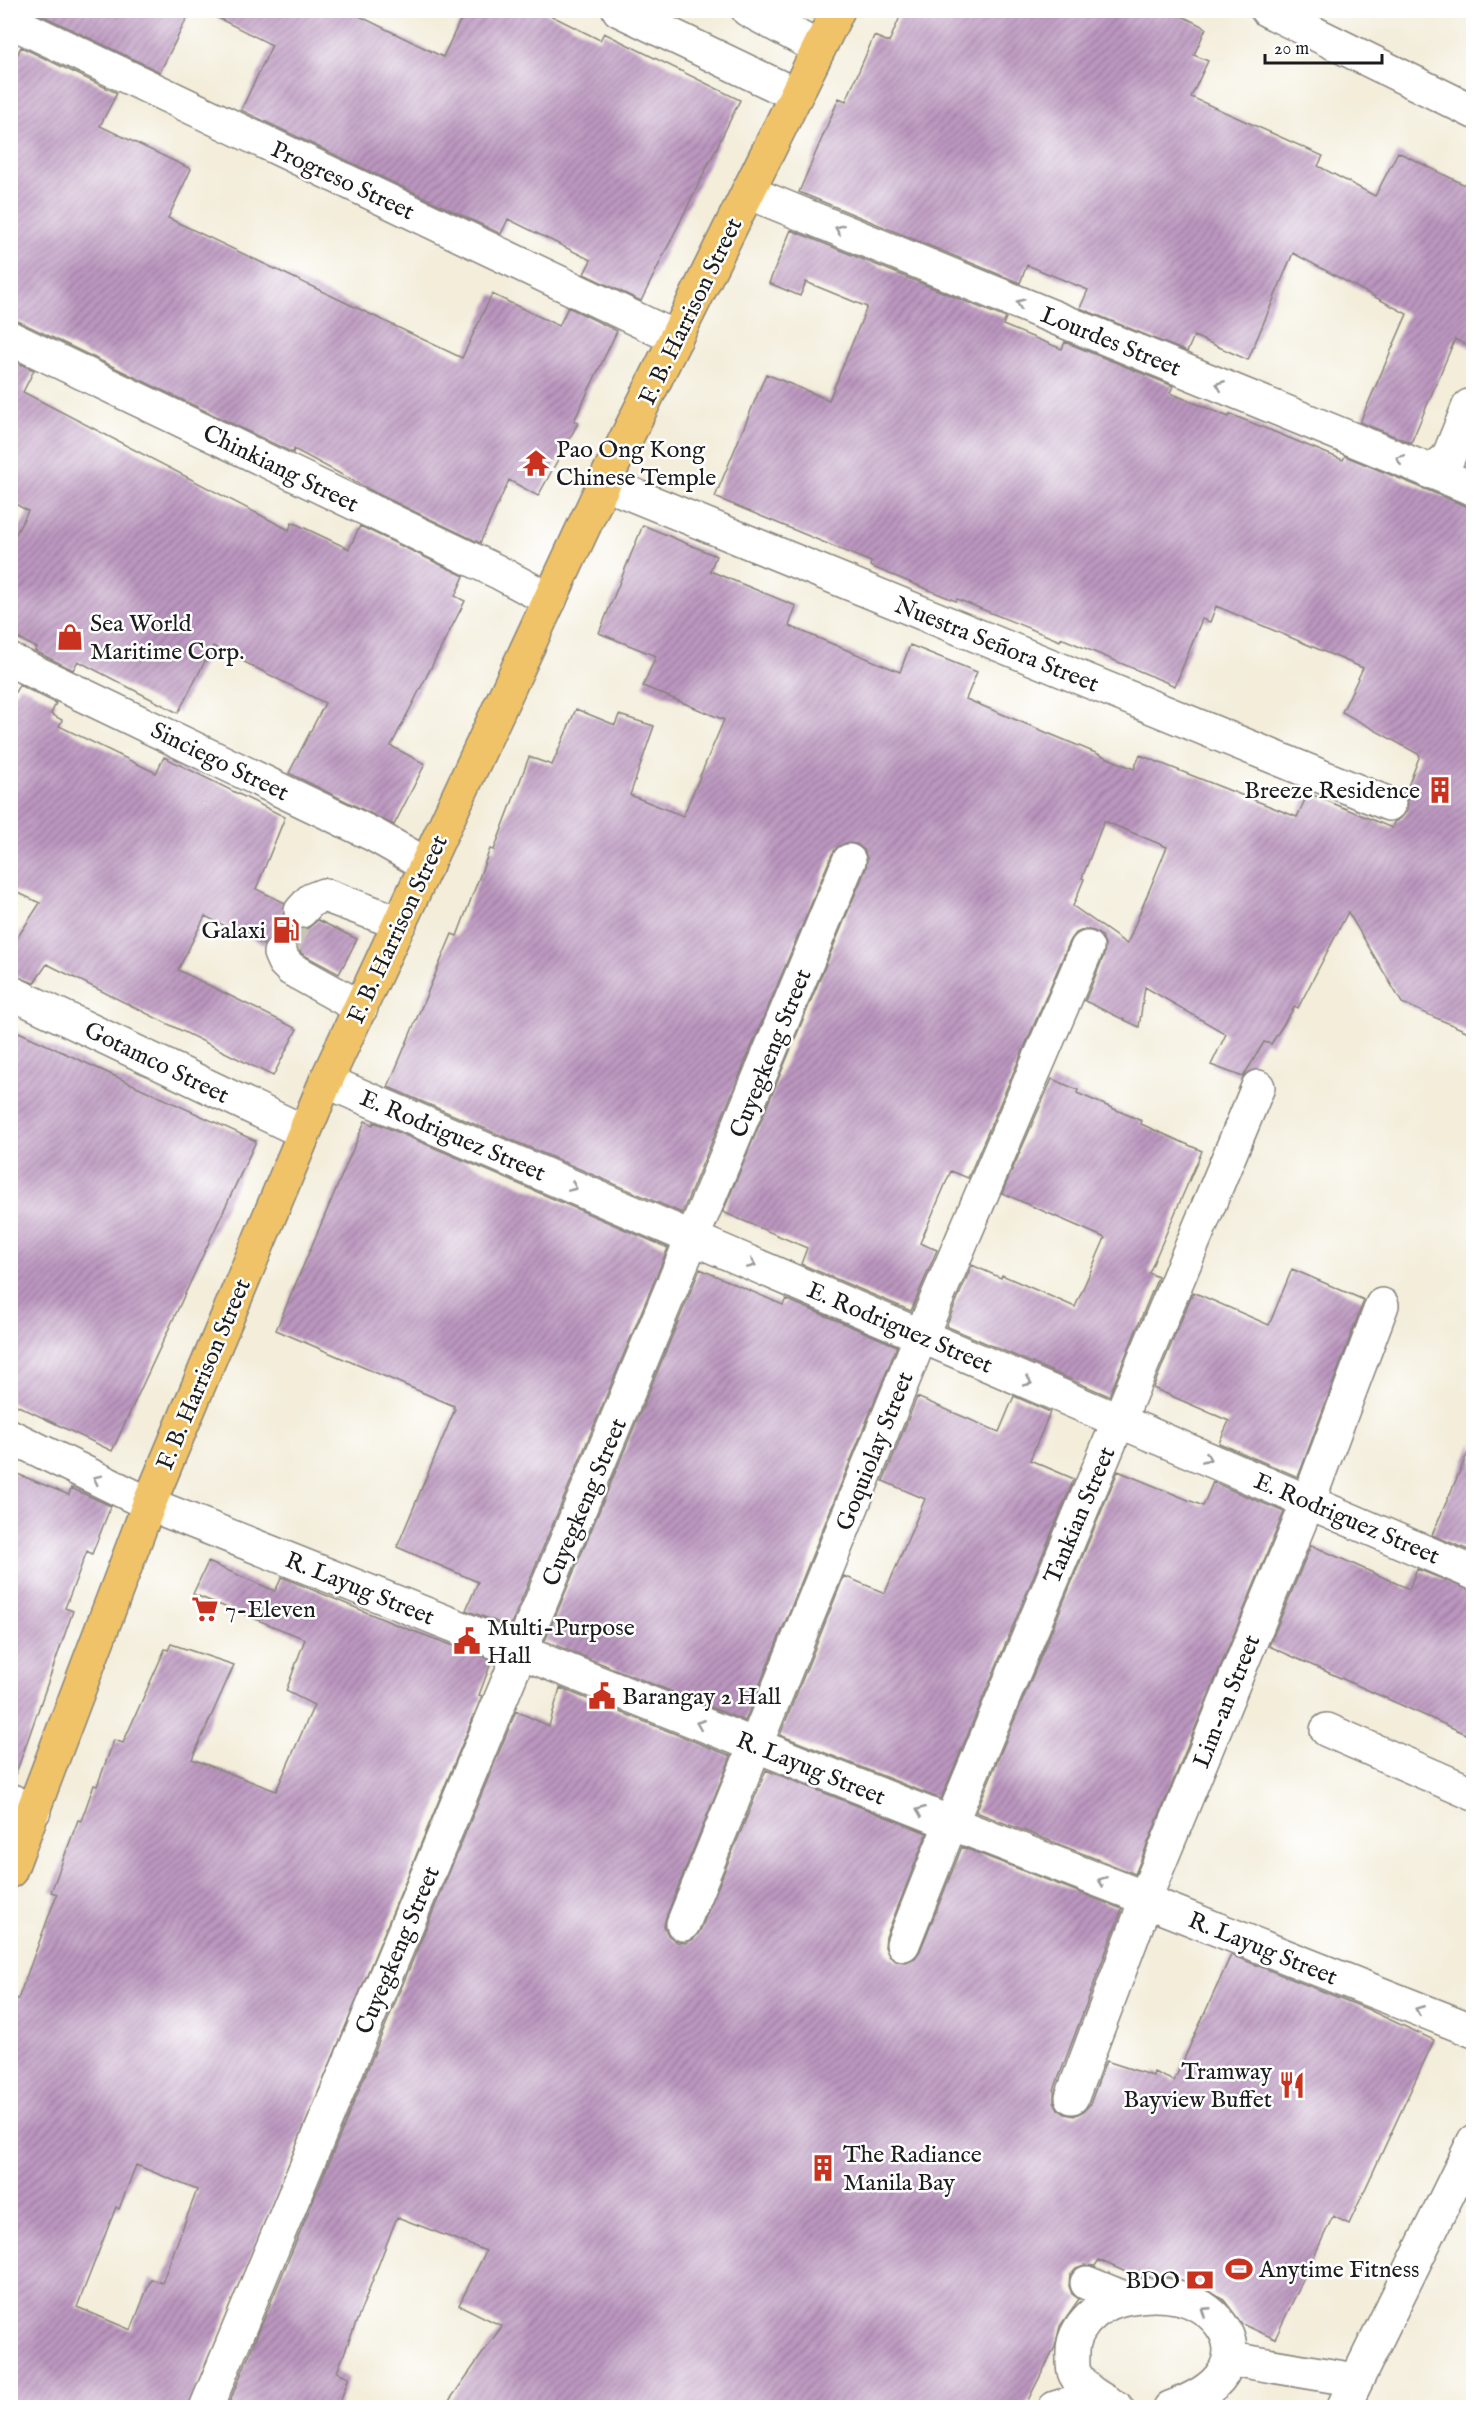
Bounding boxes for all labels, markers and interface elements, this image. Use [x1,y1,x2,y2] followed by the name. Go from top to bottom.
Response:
[1265,27,1382,65] scale bar
[1274,38,1309,61] text: 20 m
[266,135,419,228] street label: Progreso Street
[633,213,750,410] street label: F. B. Harrison Street
[835,224,846,236] one-way arrow
[1015,298,1026,310] one-way arrow
[1036,300,1185,385] street label: Lourdes Street
[1215,380,1226,392] one-way arrow
[197,418,363,520] street label: Chinkiang Street
[556,435,716,494] place label: Pao Ong Kong Chinese Temple
[521,448,551,478] temple icon: Pao Ong Kong Chinese Temple
[1395,454,1406,466] one-way arrow
[890,590,1103,701] street label: Nuestra Señora Street
[90,609,244,668] place label: Sea World Maritime Corp.
[55,622,85,652] shop icon: Sea World Maritime Corp.
[145,716,293,809] street label: Sinciego Street
[1425,775,1455,805] building icon: Breeze Residence
[1244,776,1420,807] place label: Breeze Residence
[341,830,456,1029] street label: F. B. Harrison Street
[271,915,301,945] fuel station icon: Galaxi
[202,916,266,947] place label: Galaxi
[723,965,819,1143] street label: Cuyegkeng Street
[79,1015,234,1112] street label: Gotamco Street
[355,1083,550,1189] street label: E. Rodriguez Street
[567,1180,578,1192] one-way arrow
[746,1257,757,1269] one-way arrow
[150,1274,259,1475] street label: F. B. Harrison Street
[802,1275,997,1381] street label: E. Rodriguez Street
[829,1367,921,1536] street label: Goquiolay Street
[1021,1375,1032,1387] one-way arrow
[536,1414,635,1591] street label: Cuyegkeng Street
[1038,1442,1123,1589] street label: Tankian Street
[1201,1451,1212,1463] one-way arrow
[1249,1466,1444,1572] street label: E. Rodriguez Street
[92,1474,103,1486] one-way arrow
[280,1545,439,1633] street label: R. Layug Street
[190,1594,220,1624] supermarket icon: 7-Eleven
[225,1595,316,1626] place label: 7-Eleven
[487,1613,635,1672] place label: Multi-Purpose Hall
[452,1626,482,1656] public building icon: Multi-Purpose Hall
[1187,1630,1268,1773] street label: Lim-an Street
[587,1681,617,1711] public building icon: Barangay 2 Hall
[622,1682,781,1713] place label: Barangay 2 Hall
[695,1719,706,1731] one-way arrow
[731,1725,890,1813] street label: R. Layug Street
[916,1806,926,1819] one-way arrow
[349,1862,448,2039] street label: Cuyegkeng Street
[1098,1876,1108,1889] one-way arrow
[1183,1905,1342,1993] street label: R. Layug Street
[1414,2005,1425,2017] one-way arrow
[1123,2057,1272,2116] place label: Tramway Bayview Buffet
[1277,2070,1307,2100] restaurant icon: Tramway Bayview Buffet
[843,2140,982,2199] place label: The Radiance Manila Bay
[808,2153,838,2183] building icon: The Radiance Manila Bay
[1224,2254,1254,2284] sports icon: Anytime Fitness
[1258,2255,1420,2286] place label: Anytime Fitness
[1185,2265,1215,2295] bank icon: BDO
[1125,2266,1180,2297] place label: BDO
[1200,2307,1211,2318] one-way arrow

